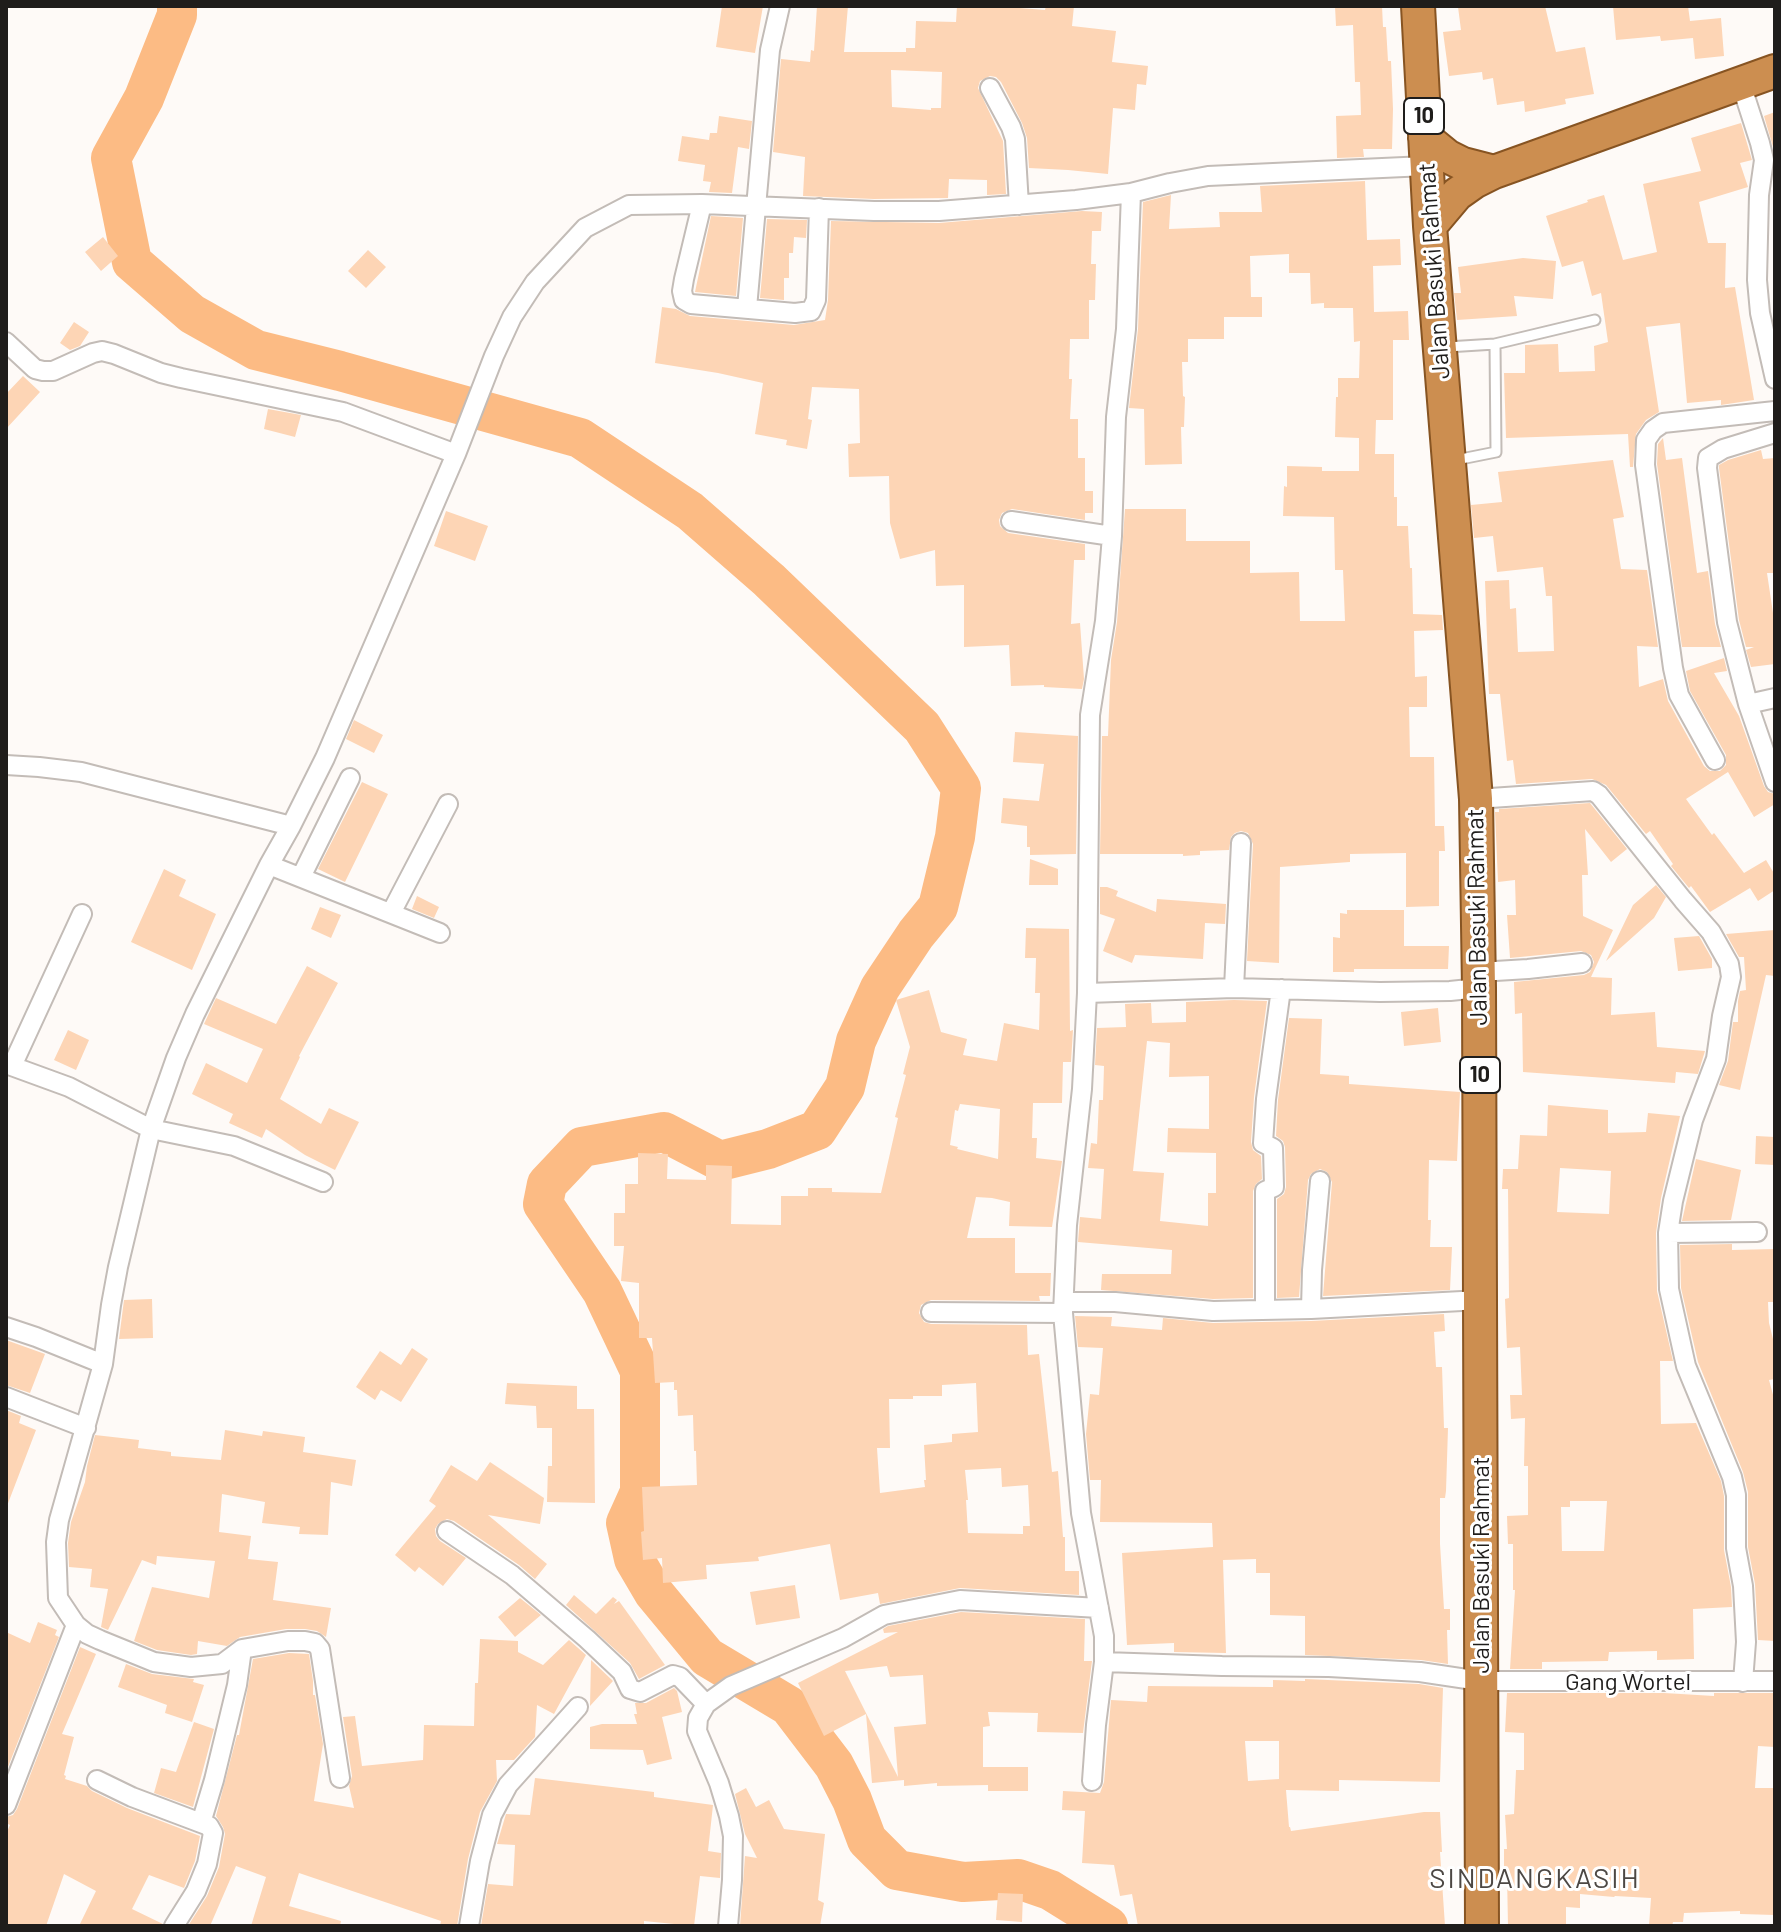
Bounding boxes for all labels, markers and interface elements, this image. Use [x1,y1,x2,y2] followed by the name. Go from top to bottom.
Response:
[1404,98,1444,134] road number: 10
[1412,162,1456,380] street label: Jalan Basuki Rahmat
[1461,808,1493,1026] street label: Jalan Basuki Rahmat
[1460,1057,1500,1093] road number: 10
[1467,1457,1495,1673] street label: Jalan Basuki Rahmat
[1565,1668,1691,1696] street label: Gang Wortel
[1429,1862,1641,1896] district label: SINDANGKASIH

